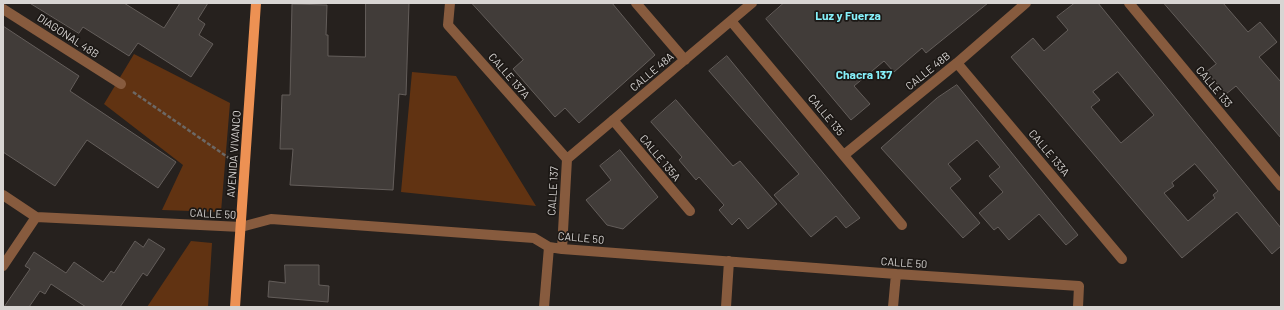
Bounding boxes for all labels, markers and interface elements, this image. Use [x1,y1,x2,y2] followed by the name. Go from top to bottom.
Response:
[815,9,881,23] district label: Luz y Fuerza
[35,11,101,61] street label: DIAGONAL 48B
[903,49,953,93] street label: CALLE 48B
[627,50,677,94] street label: CALLE 48A
[486,51,532,101] street label: CALLE 137A
[1193,64,1235,110] street label: CALLE 133
[836,68,892,82] district label: Chacra 137
[805,92,847,138] street label: CALLE 135
[224,110,244,198] street label: AVENIDA VIVANCO
[1026,127,1072,179] street label: CALLE 133A
[637,132,683,184] street label: CALLE 135A
[545,166,561,216] street label: CALLE 137
[189,206,237,222] street label: CALLE 50
[557,229,605,247] street label: CALLE 50
[880,255,928,271] street label: CALLE 50

